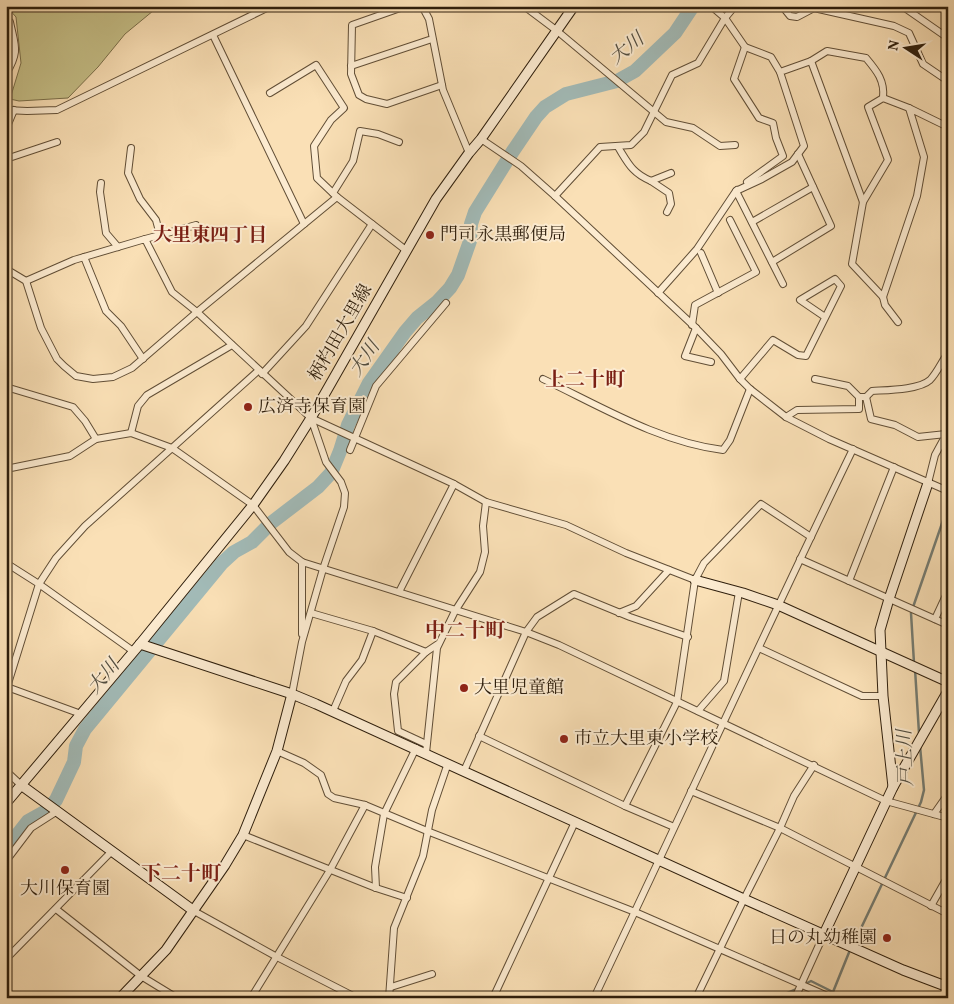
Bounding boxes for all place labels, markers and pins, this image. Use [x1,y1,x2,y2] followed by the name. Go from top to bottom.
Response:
[440,223,566,248] place label: 門司永黒郵便局
[424,229,436,241] marker: 門司永黒郵便局
[258,395,366,420] place label: 広済寺保育園
[242,401,254,413] marker: 広済寺保育園
[474,676,564,701] place label: 大里児童館
[458,682,470,694] marker: 大里児童館
[574,727,718,752] place label: 市立大里東小学校
[558,733,570,745] marker: 市立大里東小学校
[59,864,71,876] marker: 大川保育園
[20,877,110,902] place label: 大川保育園
[769,926,877,951] place label: 日の丸幼稚園
[881,932,893,944] marker: 日の丸幼稚園

